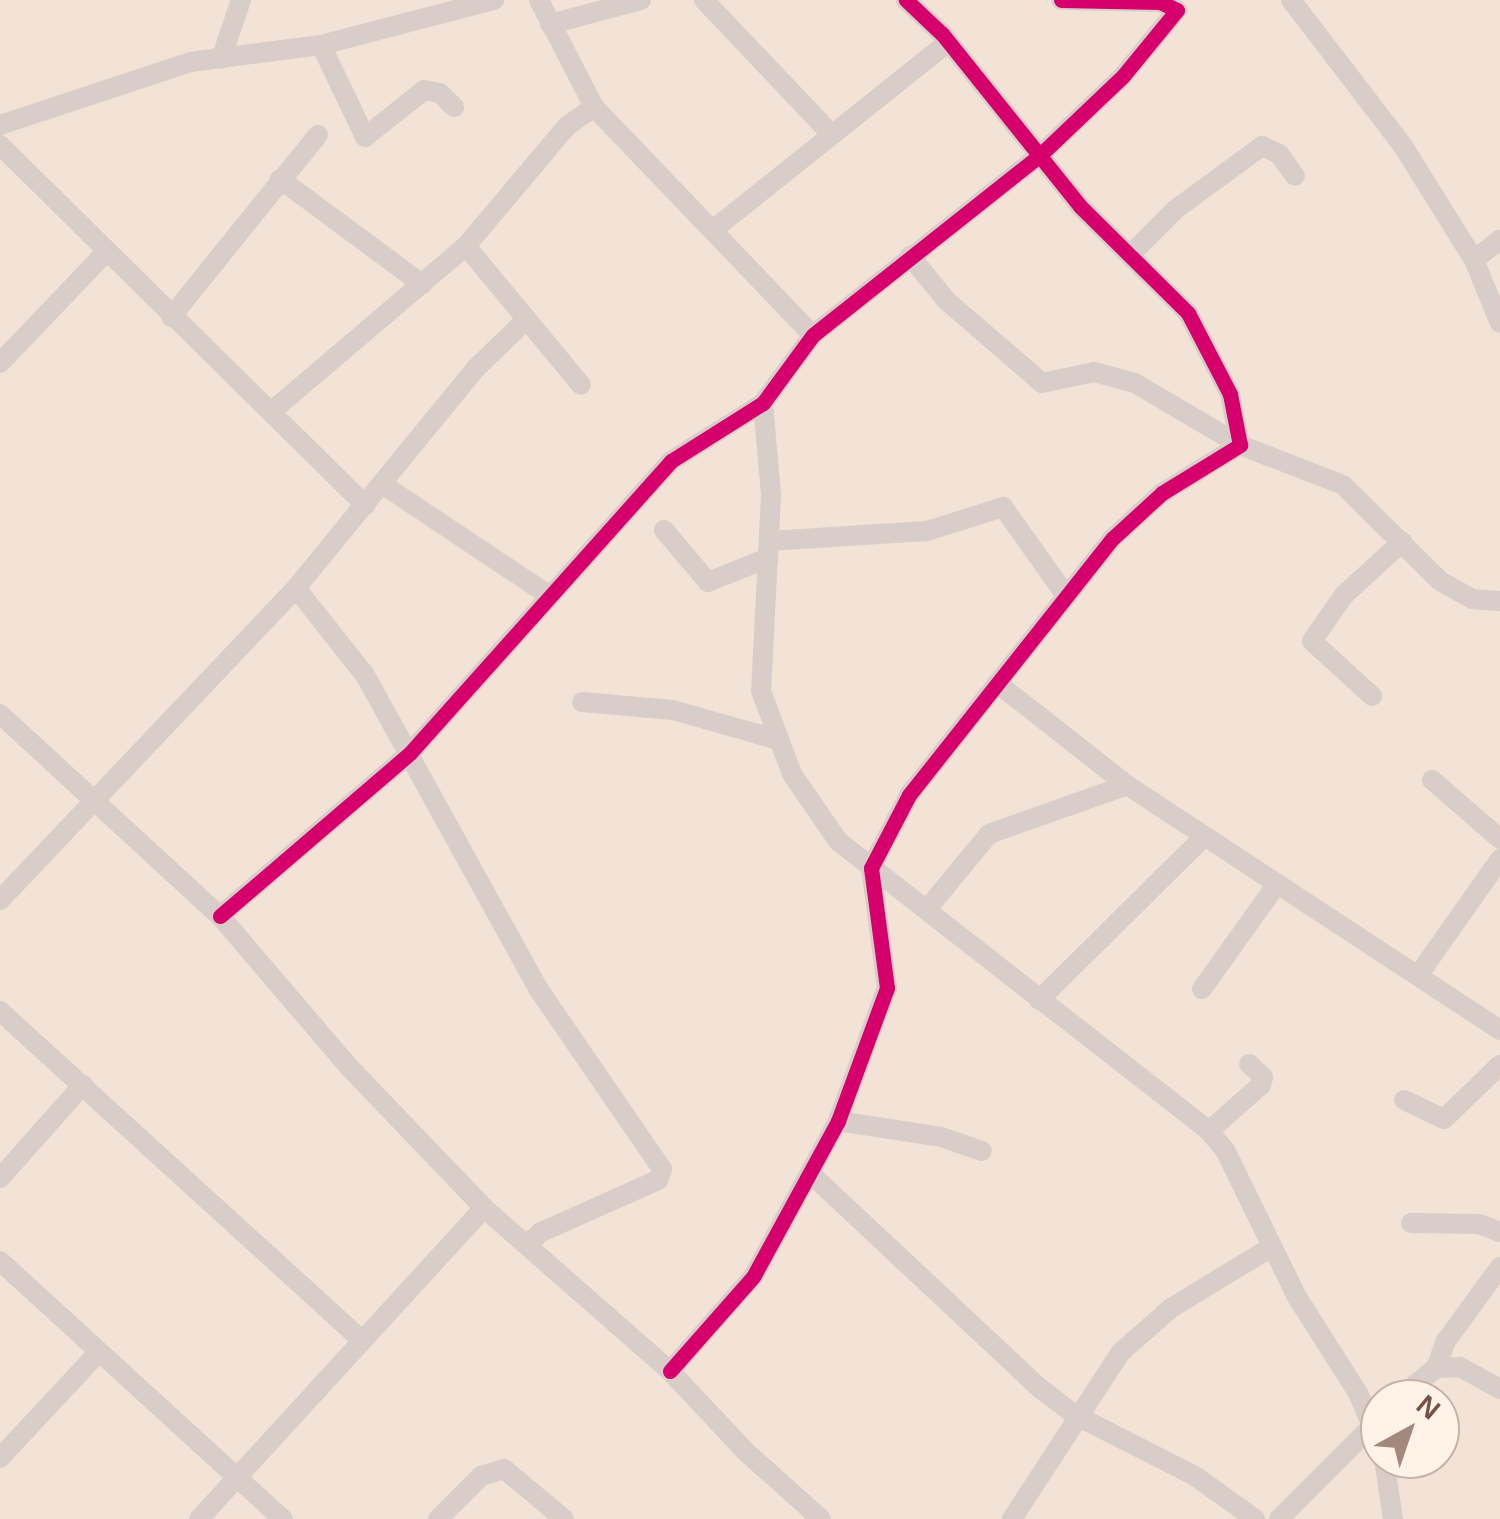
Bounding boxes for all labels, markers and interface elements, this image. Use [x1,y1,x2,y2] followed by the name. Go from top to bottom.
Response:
[1360,1379,1460,1479] north arrow
[1411,1389,1446,1426] text: N

